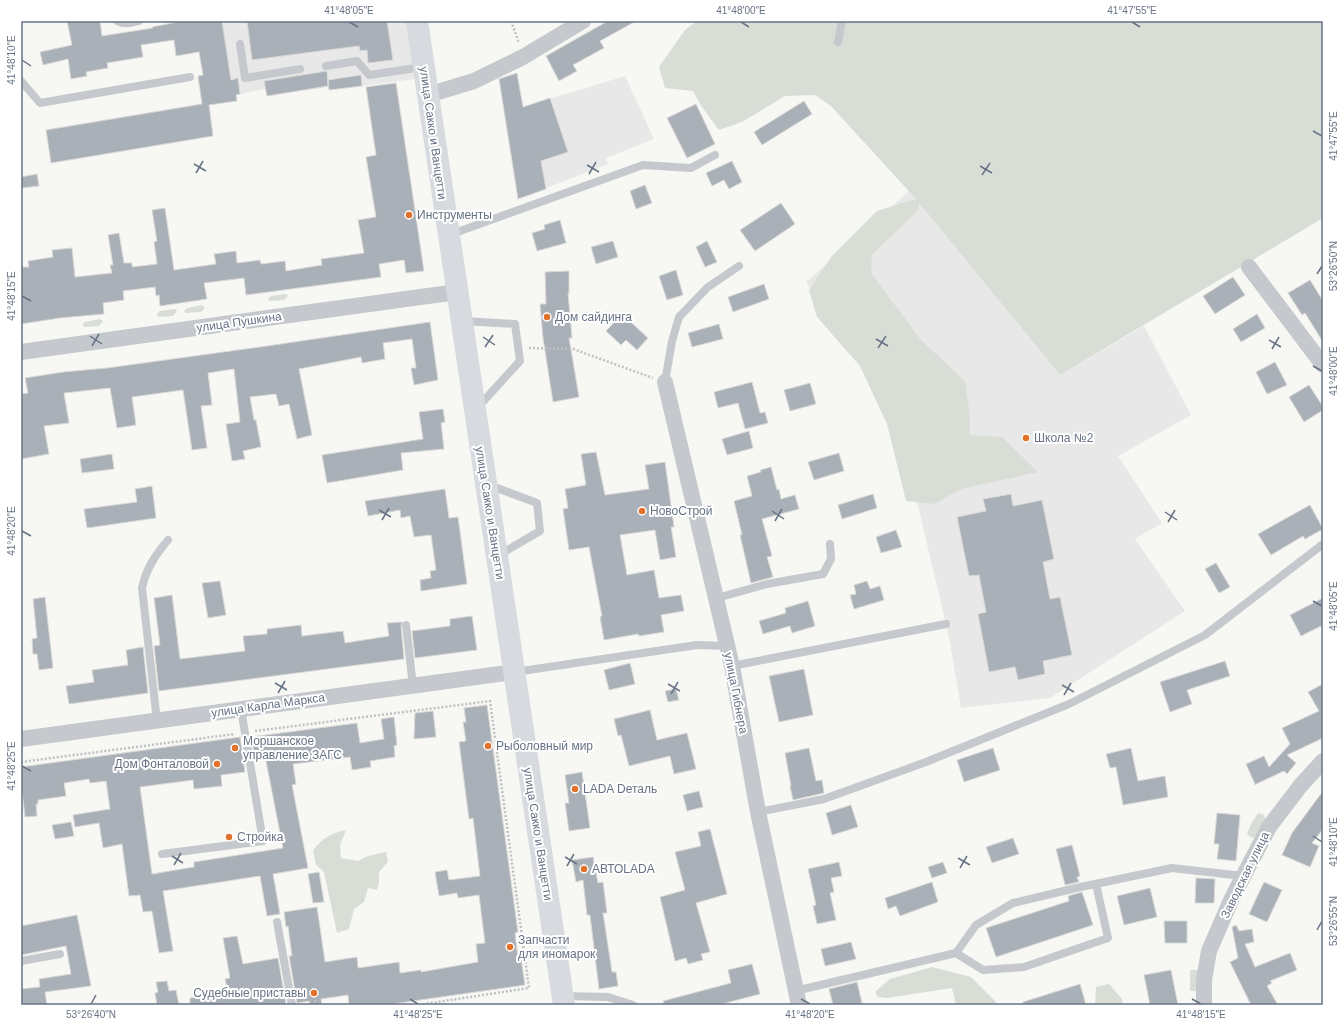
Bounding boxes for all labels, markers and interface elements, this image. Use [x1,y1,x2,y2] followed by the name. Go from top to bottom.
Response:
[324,5,374,16] text: 41°48'05"E
[716,5,766,16] text: 41°48'00"E
[1107,5,1157,16] text: 41°47'55"E
[6,35,17,85] text: 41°48'10"E
[417,65,449,201] street label: улица Сакко и Ванцетти
[1328,111,1339,161] text: 41°47'55"E
[417,208,492,222] place label: Инструменты
[404,210,414,220] marker: Инструменты
[1328,241,1339,291] text: 53°26'50"N
[6,271,17,321] text: 41°48'15"E
[196,309,283,335] street label: улица Пушкина
[555,310,632,324] place label: Дом сайдинга
[542,312,552,322] marker: Дом сайдинга
[1328,346,1339,396] text: 41°48'00"E
[1034,431,1094,445] place label: Школа №2
[1021,433,1031,443] marker: Школа №2
[473,445,507,581] street label: улица Сакко и Ванцетти
[650,504,712,518] place label: НовоСтрой
[6,506,17,556] text: 41°48'20"E
[637,506,647,516] marker: НовоСтрой
[1328,581,1339,631] text: 41°48'05"E
[721,651,751,735] street label: улица Гибнера
[210,690,326,720] street label: улица Карла Маркса
[243,734,342,762] place label: Моршанское управление ЗАГС
[496,739,593,753] place label: Рыболовный мир
[6,741,17,791] text: 41°48'25"E
[483,741,493,751] marker: Рыболовный мир
[230,743,240,753] marker: Моршанское управление ЗАГС
[115,757,209,771] place label: Дом Фонталовой
[212,759,222,769] marker: Дом Фонталовой
[521,766,555,902] street label: улица Сакко и Ванцетти
[583,782,657,796] place label: LADA Dеталь
[570,784,580,794] marker: LADA Dеталь
[1328,817,1339,867] text: 41°48'10"E
[1218,829,1272,921] street label: Заводская улица
[237,830,284,844] place label: Стройка
[224,832,234,842] marker: Стройка
[592,862,655,876] place label: АВТОLADA
[579,864,589,874] marker: АВТОLADA
[1328,896,1339,946] text: 53°26'55"N
[518,933,596,961] place label: Запчасти для иномарок
[505,942,515,952] marker: Запчасти для иномарок
[193,986,306,1000] place label: Судебные приставы
[309,988,319,998] marker: Судебные приставы
[66,1009,116,1020] text: 53°26'40"N
[393,1009,443,1020] text: 41°48'25"E
[785,1009,835,1020] text: 41°48'20"E
[1176,1009,1226,1020] text: 41°48'15"E

